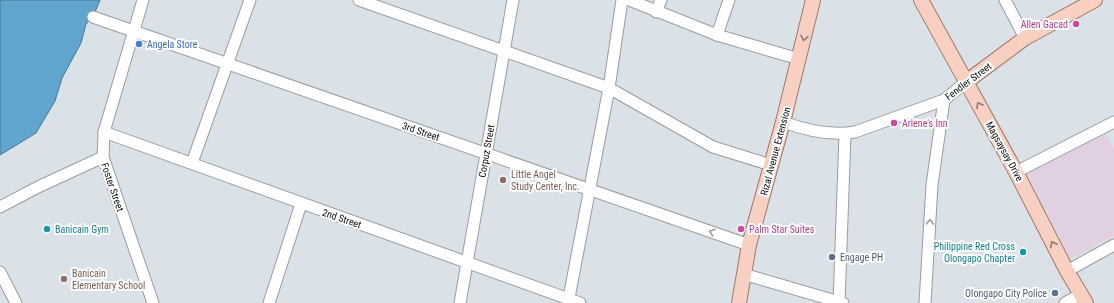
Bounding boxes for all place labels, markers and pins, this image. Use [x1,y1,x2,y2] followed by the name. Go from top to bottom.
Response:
[1021,19,1068,30] place label: Allen Gacad
[1071,19,1081,29] marker: Allen Gacad
[134,39,144,49] marker: Angela Store
[147,39,198,50] place label: Angela Store
[889,118,899,128] marker: Arlene's Inn
[902,118,948,129] place label: Arlene's Inn
[511,169,580,192] place label: Little Angel Study Center, Inc.
[498,175,508,185] marker: Little Angel Study Center, Inc.
[42,224,52,234] marker: Banicain Gym
[55,224,109,235] place label: Banicain Gym
[736,224,746,234] marker: Palm Star Suites
[749,224,815,235] place label: Palm Star Suites
[934,241,1015,264] place label: Philippine Red Cross Olongapo Chapter
[1018,247,1028,257] marker: Philippine Red Cross Olongapo Chapter
[827,252,837,262] marker: Engage PH
[840,252,883,263] place label: Engage PH
[72,268,145,291] place label: Banicain Elementary School
[59,274,69,284] marker: Banicain Elementary School
[965,288,1047,299] place label: Olongapo City Police
[1050,288,1060,298] marker: Olongapo City Police

